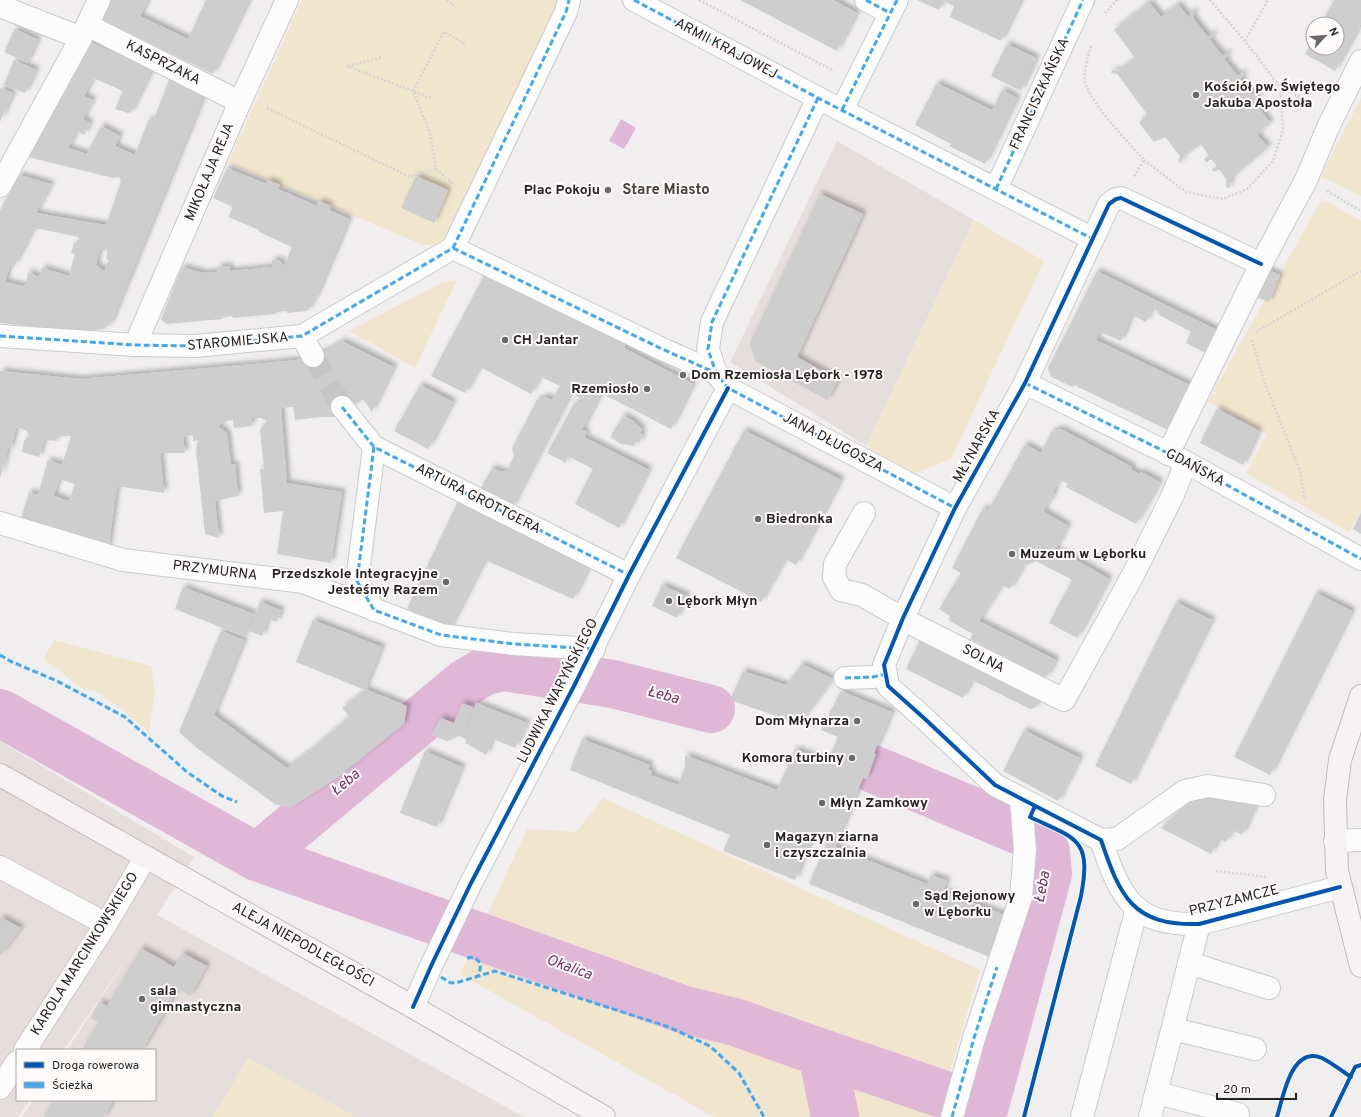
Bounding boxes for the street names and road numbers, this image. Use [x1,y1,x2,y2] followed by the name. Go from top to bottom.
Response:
[672,15,780,83] street label: ARMII KRAJOWEJ
[1006,35,1073,153] street label: FRANCISZKAŃSKA
[123,37,203,89] street label: KASPRZAKA
[182,120,238,224] street label: MIKOŁAJA REJA
[187,329,289,355] street label: STAROMIEJSKA
[950,406,1004,486] street label: MŁYNARSKA
[780,409,886,477] street label: JANA DŁUGOSZA
[1162,444,1228,491] street label: GDAŃSKA
[413,460,543,538] street label: ARTURA GROTTGERA
[172,557,258,585] street label: PRZYMURNA
[513,615,602,766] street label: LUDWIKA WARYŃSKIEGO
[959,641,1007,677] street label: SOLNA
[28,869,142,1039] street label: KAROLA MARCINKOWSKIEGO
[1187,882,1281,920] street label: PRZYZAMCZE
[229,898,378,991] street label: ALEJA NIEPODLEGŁOŚCI

